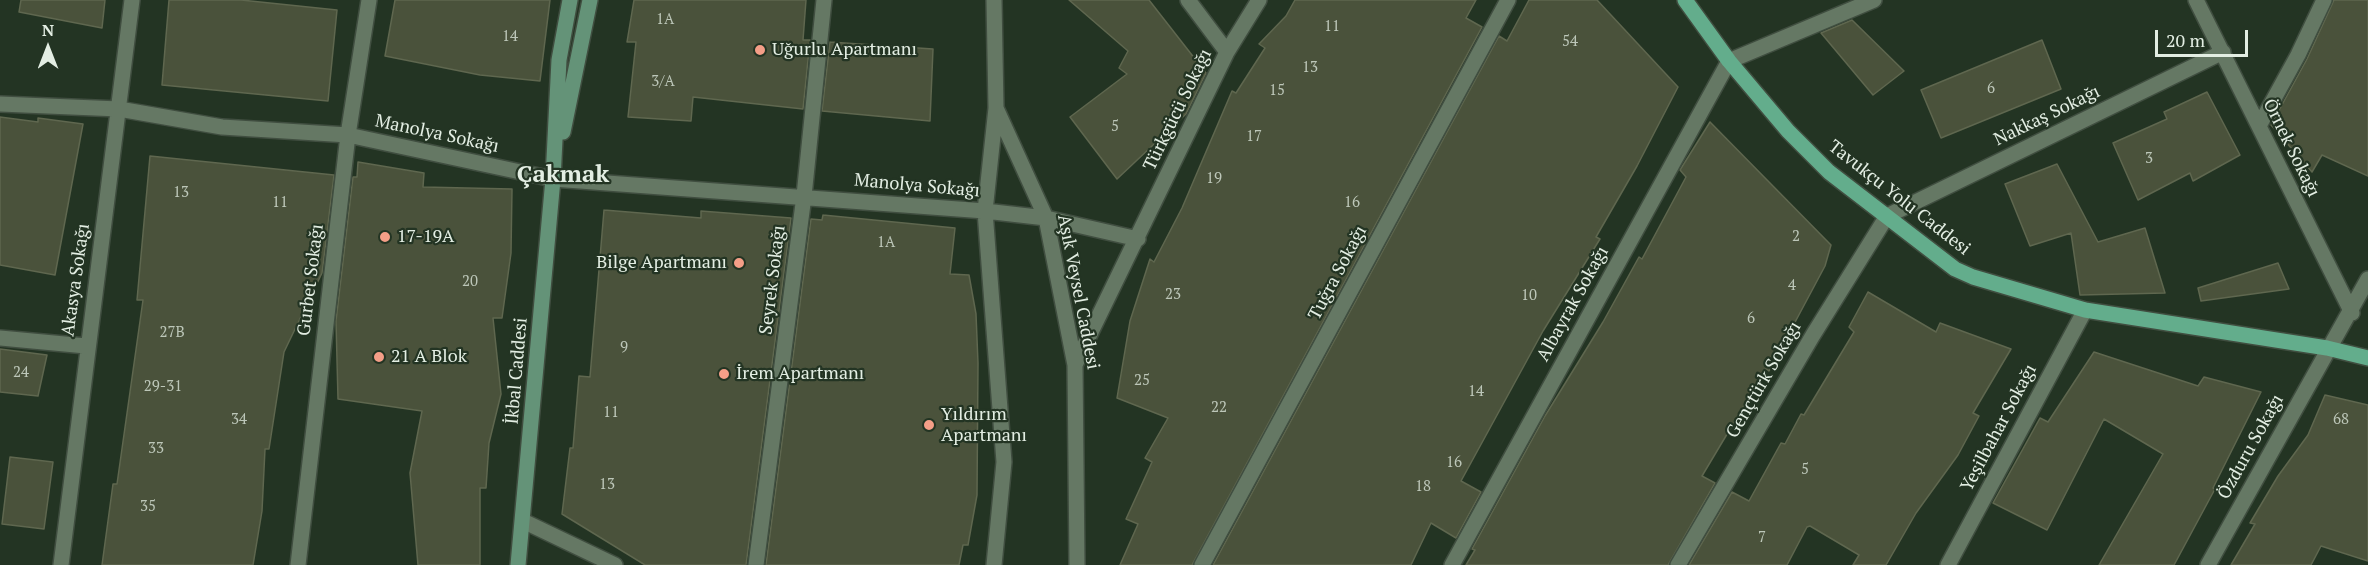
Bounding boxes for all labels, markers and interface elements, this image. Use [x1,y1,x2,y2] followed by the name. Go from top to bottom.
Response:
[656,11,674,29] house number: 1A
[18,18,78,78] north arrow
[1324,18,1340,36] house number: 11
[2158,18,2251,56] scale bar
[42,19,54,41] text: N
[502,28,518,46] house number: 14
[2166,28,2205,52] text: 20 m
[1562,33,1578,51] house number: 54
[772,39,917,61] place label: Uğurlu Apartmanı
[753,43,767,57] marker: Uğurlu Apartmanı
[1139,46,1217,174] street label: Türkgücü Sokağı
[1302,59,1318,77] house number: 13
[651,73,675,91] house number: 3/A
[1987,80,1995,98] house number: 6
[1990,81,2104,151] street label: Nakkaş Sokağı
[1269,82,1285,100] house number: 15
[2258,95,2324,201] street label: Örnek Sokağı
[373,110,501,158] street label: Manolya Sokağı
[1111,118,1119,136] house number: 5
[1246,128,1262,146] house number: 17
[1824,136,1974,260] street label: Tavukçu Yolu Caddesi
[2145,150,2153,168] house number: 3
[517,161,609,189] district label: Çakmak
[853,170,981,202] street label: Manolya Sokağı
[1206,170,1222,188] house number: 19
[173,184,189,202] house number: 13
[272,194,288,212] house number: 11
[1344,194,1360,212] house number: 16
[1052,213,1104,371] street label: Aşık Veysel Caddesi
[57,222,95,338] street label: Akasya Sokağı
[1304,222,1372,324] street label: Tuğra Sokağı
[293,223,329,337] street label: Gurbet Sokağı
[756,224,790,336] street label: Seyrek Sokağı
[397,226,454,248] place label: 17-19A
[1792,228,1800,246] house number: 2
[378,230,392,244] marker: 17-19A
[877,234,895,252] house number: 1A
[1532,243,1614,365] street label: Albayrak Sokağı
[596,252,727,274] place label: Bilge Apartmanı
[732,256,746,270] marker: Bilge Apartmanı
[462,273,478,291] house number: 20
[1788,277,1796,295] house number: 4
[1165,286,1181,304] house number: 23
[1521,287,1537,305] house number: 10
[1747,310,1755,328] house number: 6
[502,317,532,425] street label: İkbal Caddesi
[1722,318,1806,442] street label: Gençtürk Sokağı
[159,324,185,342] house number: 27B
[620,339,628,357] house number: 9
[391,346,467,368] place label: 21 A Blok
[372,350,386,364] marker: 21 A Blok
[1956,361,2042,495] street label: Yeşilbahar Sokağı
[736,363,864,385] place label: İrem Apartmanı
[13,364,29,382] house number: 24
[717,367,731,381] marker: İrem Apartmanı
[1134,372,1150,390] house number: 25
[144,378,182,396] house number: 29-31
[1468,383,1484,401] house number: 14
[2213,391,2289,503] street label: Özduru Sokağı
[1211,399,1227,417] house number: 22
[603,404,619,422] house number: 11
[941,404,1027,446] place label: Yıldırım Apartmanı
[231,411,247,429] house number: 34
[2333,411,2349,429] house number: 68
[922,418,936,432] marker: Yıldırım Apartmanı
[148,440,164,458] house number: 33
[1446,454,1462,472] house number: 16
[1801,461,1809,479] house number: 5
[599,476,615,494] house number: 13
[1415,478,1431,496] house number: 18
[140,498,156,516] house number: 35
[1758,529,1766,547] house number: 7

